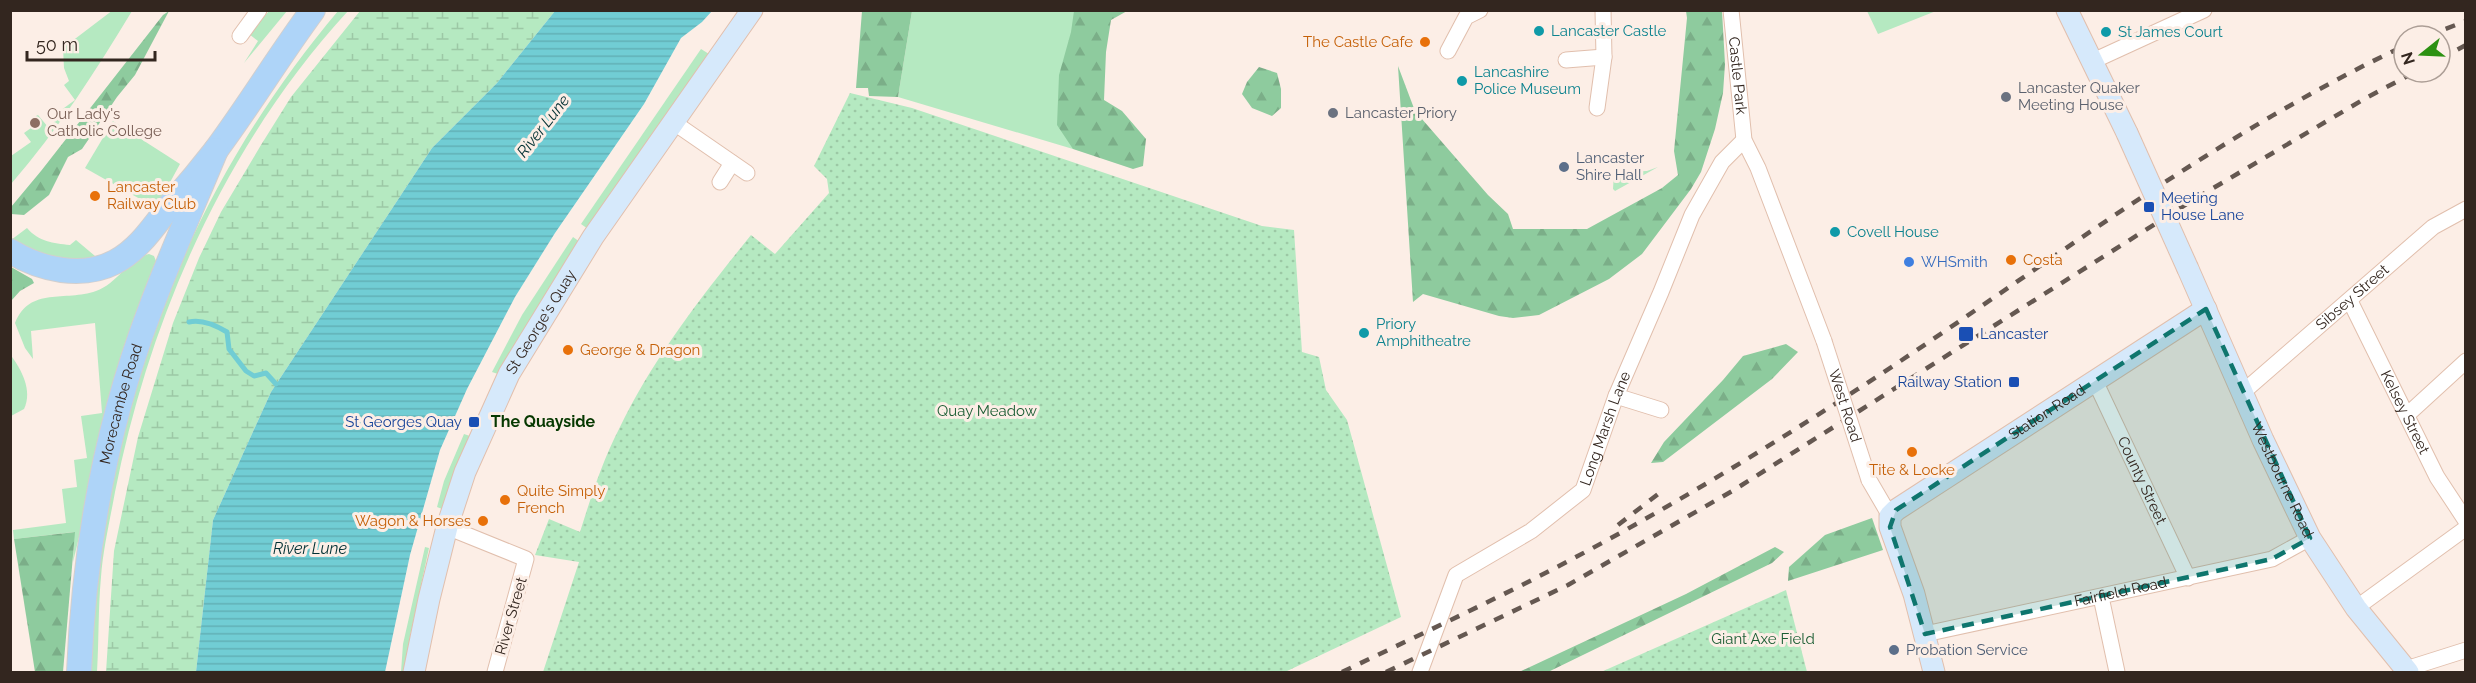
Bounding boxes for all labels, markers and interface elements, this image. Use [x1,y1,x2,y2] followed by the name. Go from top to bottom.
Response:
[1551,22,1667,40] place label: Lancaster Castle
[2118,23,2223,41] place label: St James Court
[27,24,154,62] scale bar
[1532,24,1546,38] marker: Lancaster Castle
[2392,24,2452,84] north arrow
[2099,25,2113,39] marker: St James Court
[1303,33,1413,51] place label: The Castle Cafe
[36,34,78,55] text: 50 m
[1418,35,1432,49] marker: The Castle Cafe
[1725,36,1750,115] street label: Castle Park
[2397,50,2419,67] text: N
[1474,63,1581,98] place label: Lancashire Police Museum
[1455,74,1469,88] marker: Lancashire Police Museum
[2018,79,2140,114] place label: Lancaster Quaker Meeting House
[1999,90,2013,104] marker: Lancaster Quaker Meeting House
[513,91,574,161] water label: River Lune
[1345,104,1457,122] place label: Lancaster Priory
[47,105,162,140] place label: Our Lady's Catholic College
[1326,106,1340,120] marker: Lancaster Priory
[28,116,42,130] marker: Our Lady's Catholic College
[1576,149,1645,184] place label: Lancaster Shire Hall
[1557,160,1571,174] marker: Lancaster Shire Hall
[107,178,196,213] place label: Lancaster Railway Club
[88,189,102,203] marker: Lancaster Railway Club
[2161,189,2244,224] place label: Meeting House Lane
[2142,200,2156,214] marker: Meeting House Lane
[1847,223,1939,241] place label: Covell House
[1828,225,1842,239] marker: Covell House
[2023,251,2063,269] place label: Costa
[1921,253,1988,271] place label: WHSmith
[2004,253,2018,267] marker: Costa
[1902,255,1916,269] marker: WHSmith
[2312,261,2392,334] street label: Sibsey Street
[502,266,580,378] street label: St George's Quay
[1376,315,1471,350] place label: Priory Amphitheatre
[1957,325,1975,343] marker: Lancaster
[1980,325,2049,343] place label: Lancaster
[1357,326,1371,340] marker: Priory Amphitheatre
[96,341,146,466] street label: Morecambe Road
[580,341,700,359] place label: George & Dragon
[561,343,575,357] marker: George & Dragon
[1825,367,1865,444] street label: West Road
[2377,367,2433,457] street label: Kelsey Street
[1576,369,1635,488] street label: Long Marsh Lane
[1897,373,2002,391] place label: Railway Station
[2007,375,2021,389] marker: Railway Station
[2005,381,2089,444] street label: Station Road
[937,402,1037,420] park label: Quay Meadow
[491,412,596,431] district label: The Quayside
[345,413,462,431] place label: St Georges Quay
[467,415,481,429] marker: St Georges Quay
[2247,419,2317,540] street label: Westbourne Road
[2114,434,2170,527] street label: County Street
[1905,445,1919,459] marker: Tite & Locke
[1869,461,1955,479] place label: Tite & Locke
[517,482,605,517] place label: Quite Simply French
[498,493,512,507] marker: Quite Simply French
[355,512,471,530] place label: Wagon & Horses
[476,514,490,528] marker: Wagon & Horses
[273,539,348,558] water label: River Lune
[2073,573,2168,611] street label: Fairfield Road
[491,575,531,657] street label: River Street
[1711,630,1815,648] park label: Giant Axe Field
[1906,641,2028,659] place label: Probation Service
[1887,643,1901,657] marker: Probation Service

